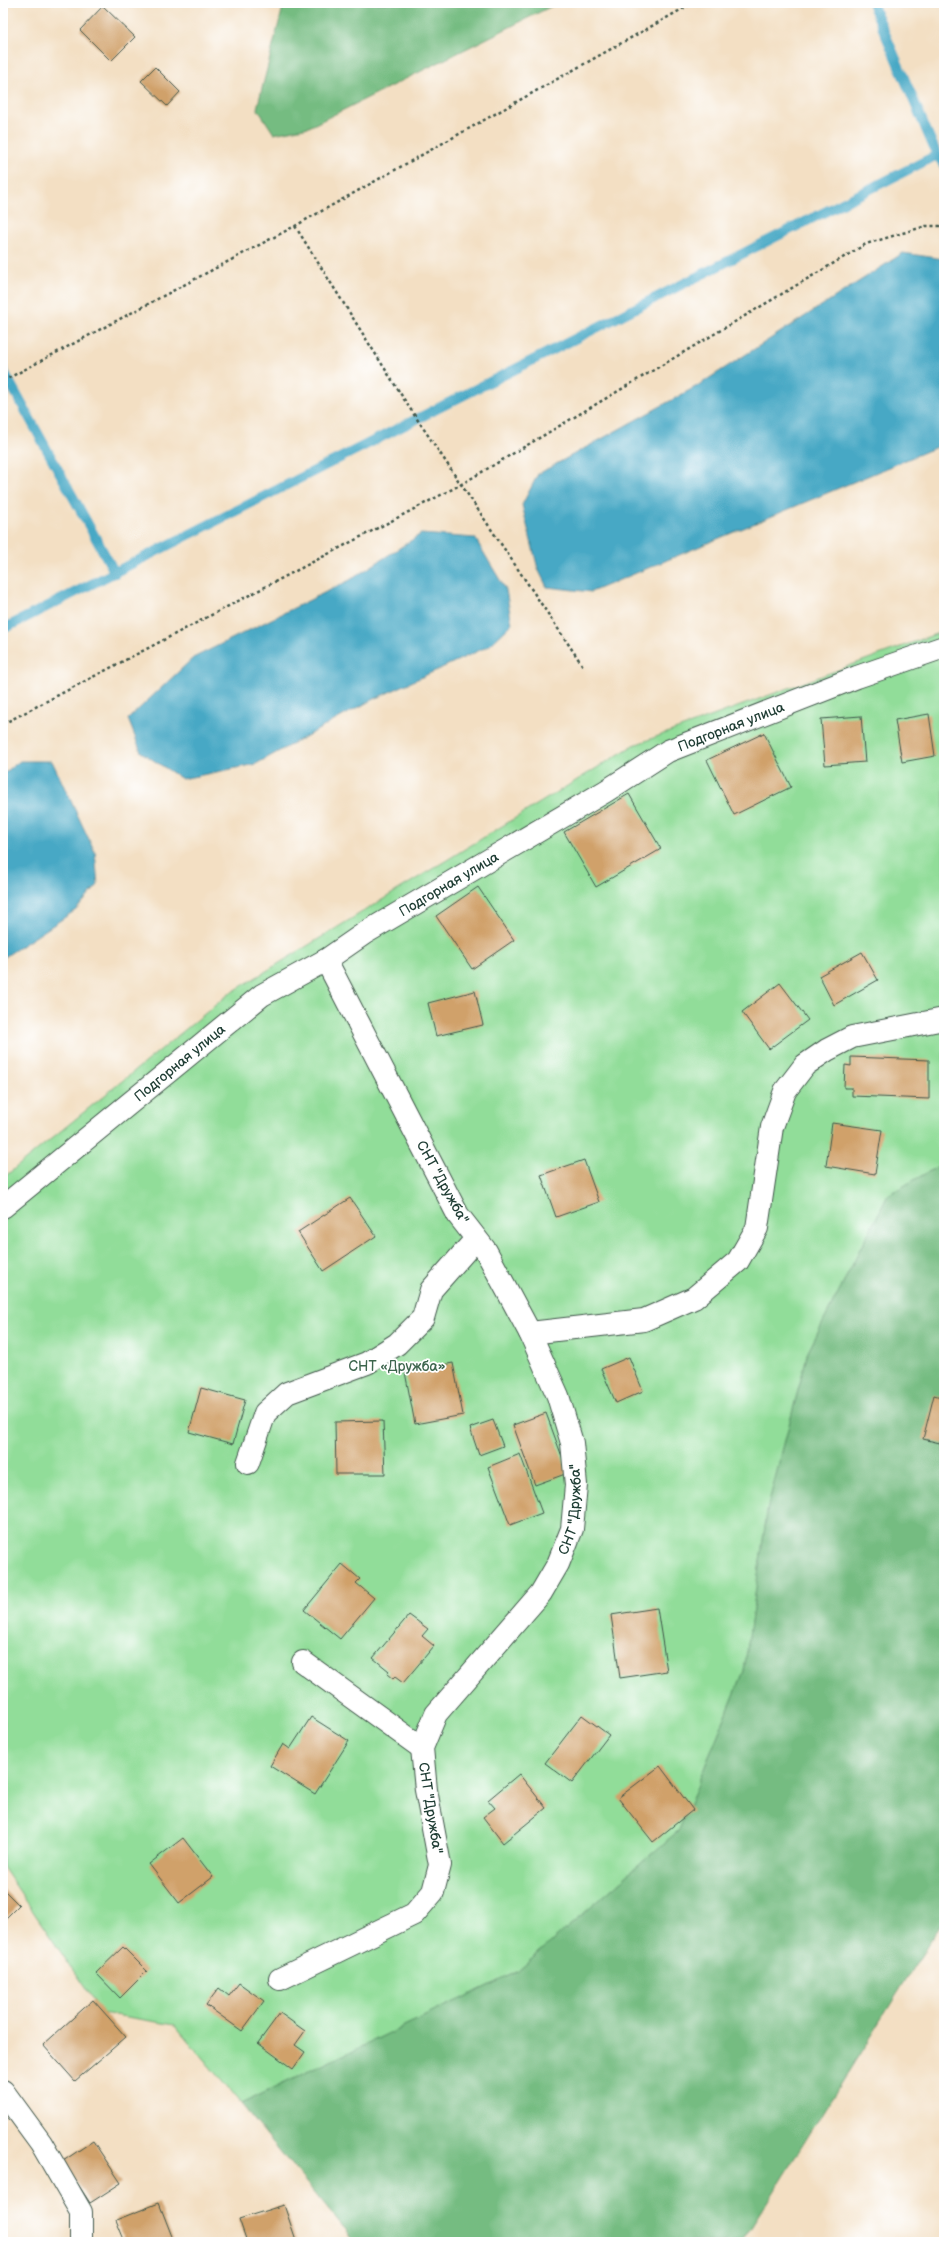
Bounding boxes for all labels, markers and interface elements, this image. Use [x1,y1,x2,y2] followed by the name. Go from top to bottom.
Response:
[675,698,787,755] street label: Подгорная улица
[396,848,502,920] street label: Подгорная улица
[131,1020,229,1105] street label: Подгорная улица
[413,1138,472,1227] street label: СНТ "Дружба"
[349,1358,446,1375] park label: СНТ «Дружба»
[555,1463,585,1557] street label: СНТ "Дружба"
[415,1761,446,1855] street label: СНТ "Дружба"

